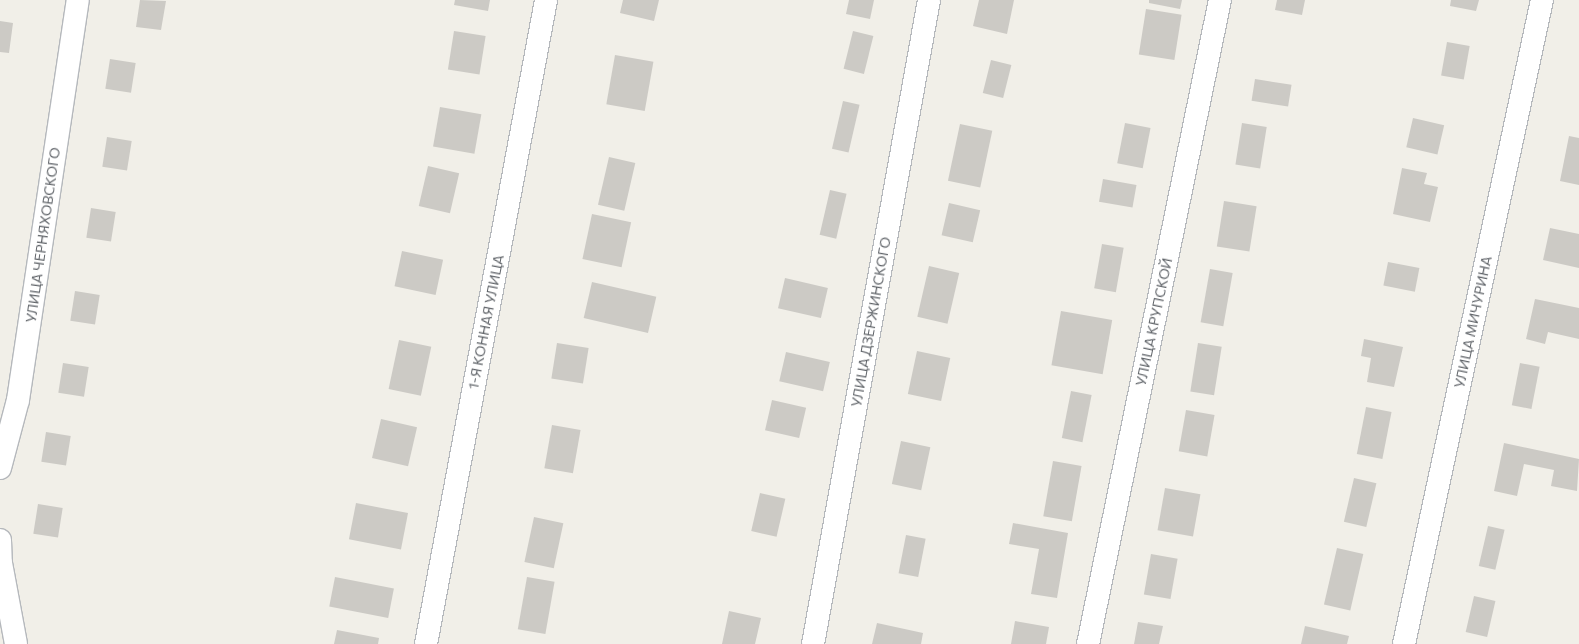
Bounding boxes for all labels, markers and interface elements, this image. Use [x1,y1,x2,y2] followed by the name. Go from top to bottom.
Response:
[22,146,64,324] street label: УЛИЦА ЧЕРНЯХОВСКОГО
[848,236,894,408] street label: УЛИЦА ДЗЕРЖИНСКОГО
[465,253,507,391] street label: 1-Я КОННАЯ УЛИЦА
[1451,254,1495,390] street label: УЛИЦА МИЧУРИНА
[1132,256,1176,388] street label: УЛИЦА КРУПСКОЙ

